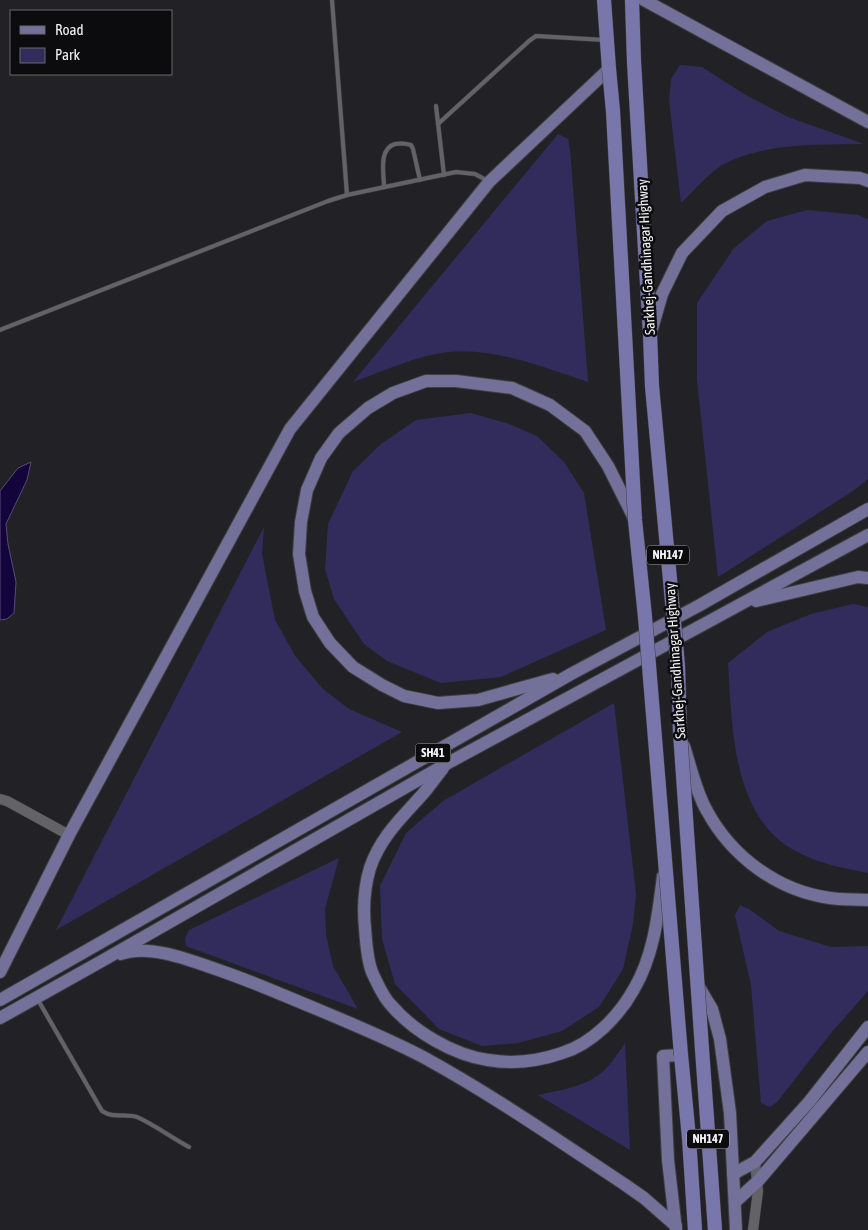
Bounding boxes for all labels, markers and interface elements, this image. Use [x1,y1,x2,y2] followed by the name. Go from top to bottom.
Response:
[10,10,172,75] legend
[55,21,84,38] text: Road
[55,46,80,63] text: Park
[634,178,658,335] street label: Sarkhej-Gandhinagar Highway
[647,546,689,564] road number: NH147
[662,582,688,739] street label: Sarkhej-Gandhinagar Highway
[416,744,450,762] road number: SH41
[687,1130,729,1148] road number: NH147

